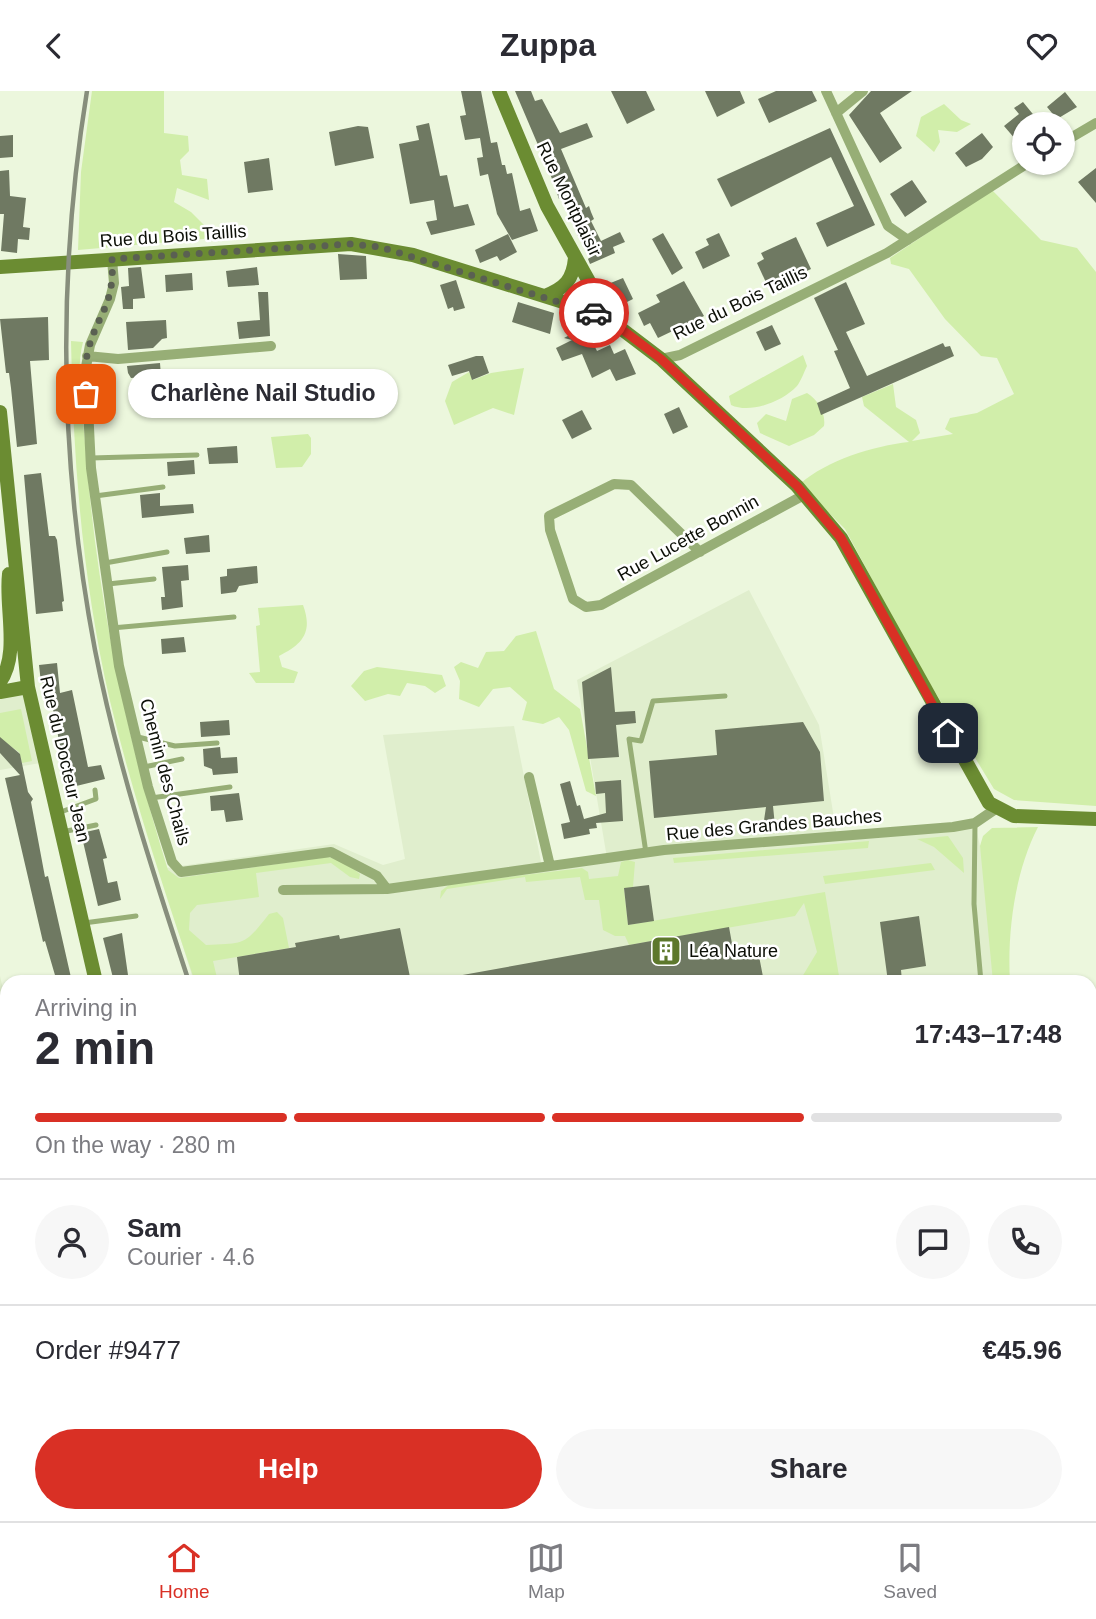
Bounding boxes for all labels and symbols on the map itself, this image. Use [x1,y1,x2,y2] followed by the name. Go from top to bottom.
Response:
[533,138,605,260] street label: Rue Montplaisir
[99,221,247,251] street label: Rue du Bois Taillis
[670,262,810,344] street label: Rue du Bois Taillis
[559,278,629,348] courier
[56,364,116,424] pin
[128,369,398,419] callout: Charlène Nail Studio
[614,491,762,585] street label: Rue Lucette Bonnin
[36,674,94,844] street label: Rue du Docteur Jean
[136,696,194,848] street label: Chemin des Chails
[918,703,978,763] pin
[665,806,883,844] street label: Rue des Grandes Bauches
[649,934,683,968] building icon: Léa Nature
[689,941,778,961] place label: Léa Nature

